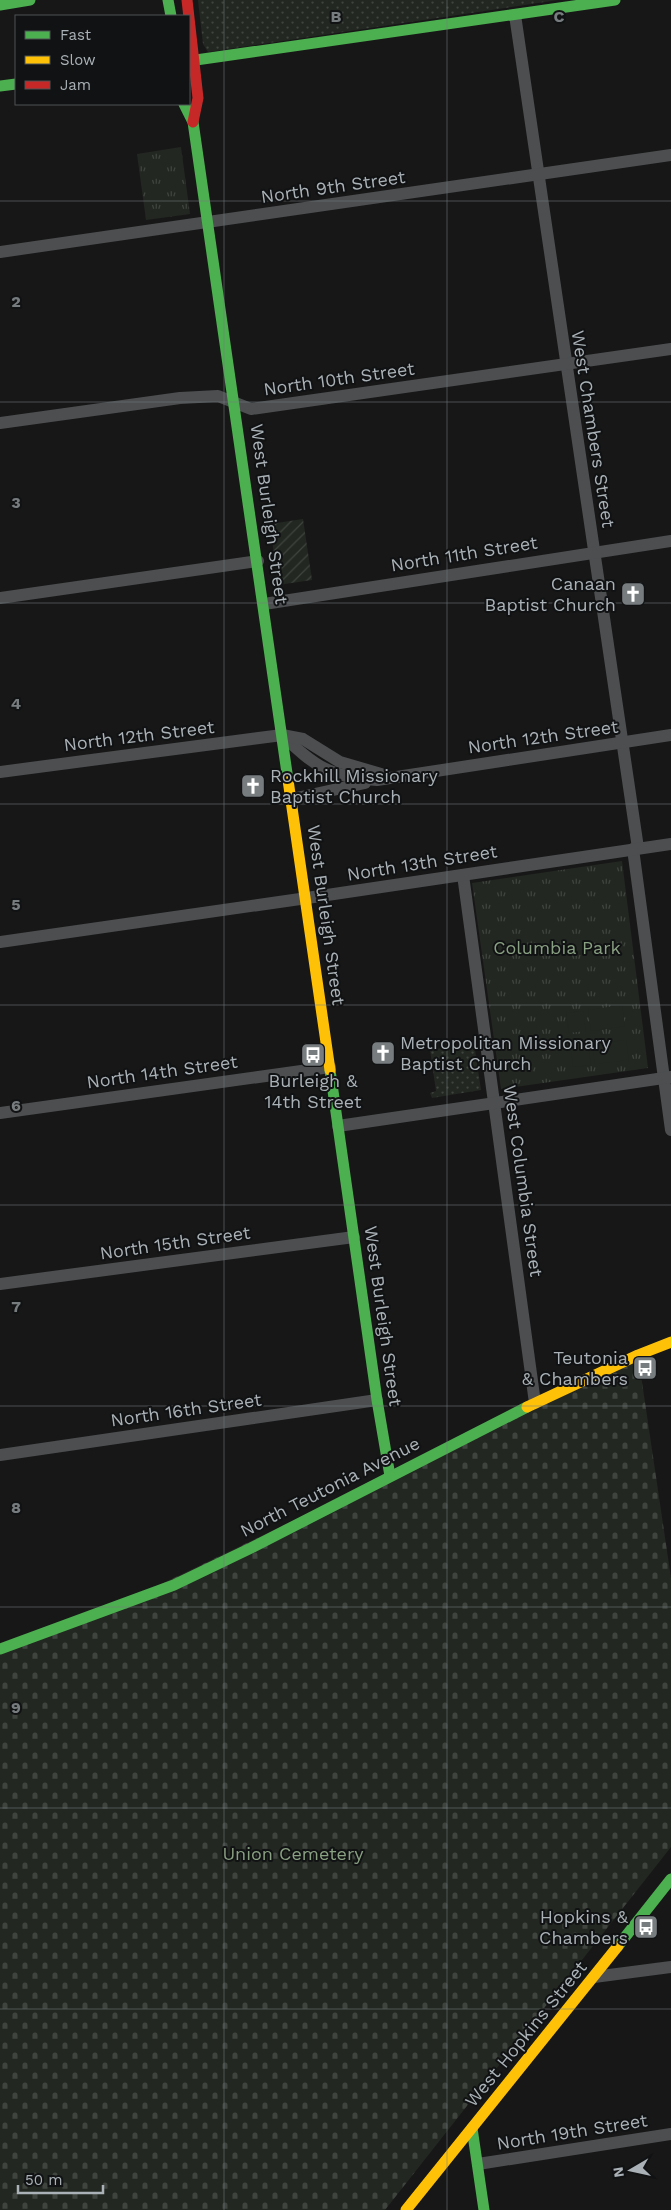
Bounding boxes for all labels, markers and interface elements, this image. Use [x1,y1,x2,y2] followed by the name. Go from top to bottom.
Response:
[331,7,342,26] text: B
[554,7,565,26] text: C
[15,15,190,105] legend
[60,26,92,44] text: Fast
[60,51,96,69] text: Slow
[60,76,91,94] text: Jam
[259,166,407,207] street label: North 9th Street
[11,292,21,311] text: 2
[568,329,620,530] street label: West Chambers Street
[262,357,416,400] street label: North 10th Street
[246,422,293,606] street label: West Burleigh Street
[11,493,21,512] text: 3
[389,531,539,575] street label: North 11th Street
[485,573,616,615] place label: Canaan Baptist Church
[620,581,646,607] church icon: Canaan Baptist Church
[11,694,21,713] text: 4
[466,715,620,757] street label: North 12th Street
[62,716,216,755] street label: North 12th Street
[270,765,439,807] place label: Rockhill Missionary Baptist Church
[240,773,266,799] church icon: Rockhill Missionary Baptist Church
[303,823,350,1007] street label: West Burleigh Street
[345,840,499,885] street label: North 13th Street
[11,895,21,914] text: 5
[493,937,621,958] park label: Columbia Park
[400,1032,612,1074] place label: Metropolitan Missionary Baptist Church
[370,1040,396,1066] church icon: Metropolitan Missionary Baptist Church
[300,1042,326,1068] bus stop icon: Burleigh & 14th Street
[85,1050,239,1092] street label: North 14th Street
[264,1070,362,1112] place label: Burleigh & 14th Street
[500,1084,547,1279] street label: West Columbia Street
[11,1096,21,1115] text: 6
[98,1221,252,1263] street label: North 15th Street
[360,1224,407,1408] street label: West Burleigh Street
[11,1297,21,1316] text: 7
[522,1347,628,1389] place label: Teutonia & Chambers
[632,1355,658,1381] bus stop icon: Teutonia & Chambers
[109,1388,263,1430] street label: North 16th Street
[237,1432,423,1541] street label: North Teutonia Avenue
[11,1498,21,1517] text: 8
[11,1698,21,1717] text: 9
[222,1843,364,1864] park label: Union Cemetery
[539,1906,629,1948] place label: Hopkins & Chambers
[633,1914,659,1940] bus stop icon: Hopkins & Chambers
[460,1956,591,2111] street label: West Hopkins Street
[495,2109,649,2154] street label: North 19th Street
[606,2145,656,2195] north arrow
[18,2162,102,2194] scale bar
[609,2166,627,2178] text: N
[25,2171,62,2189] text: 50 m

